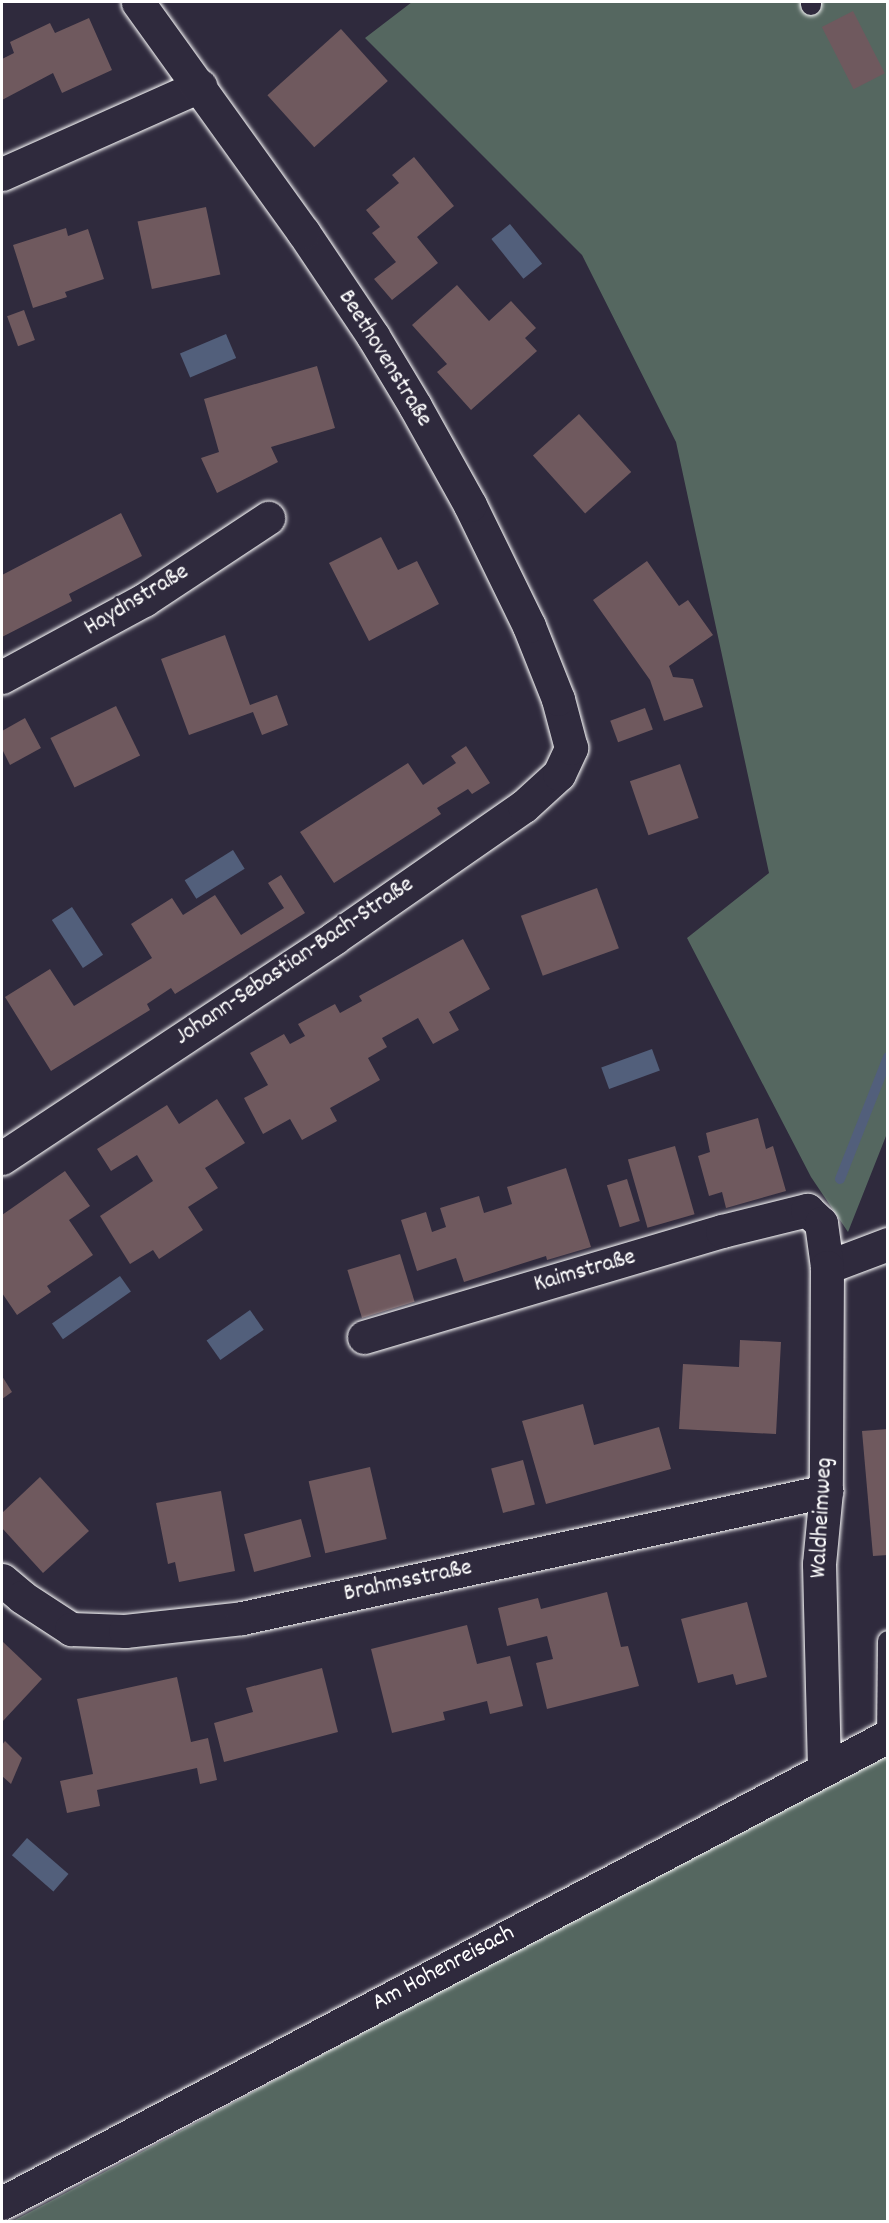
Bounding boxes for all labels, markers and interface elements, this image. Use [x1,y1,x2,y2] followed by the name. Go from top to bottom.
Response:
[331,285,437,433] street label: Beethovenstraße
[80,559,194,643] street label: Haydnstraße
[170,871,420,1053] street label: Johann-Sebastian-Bach-Straße
[531,1244,639,1300] street label: Kaimstraße
[805,1457,841,1579] street label: Waldheimweg
[341,1554,475,1610] street label: Brahmsstraße
[368,1920,520,2018] street label: Am Hohenreisach

